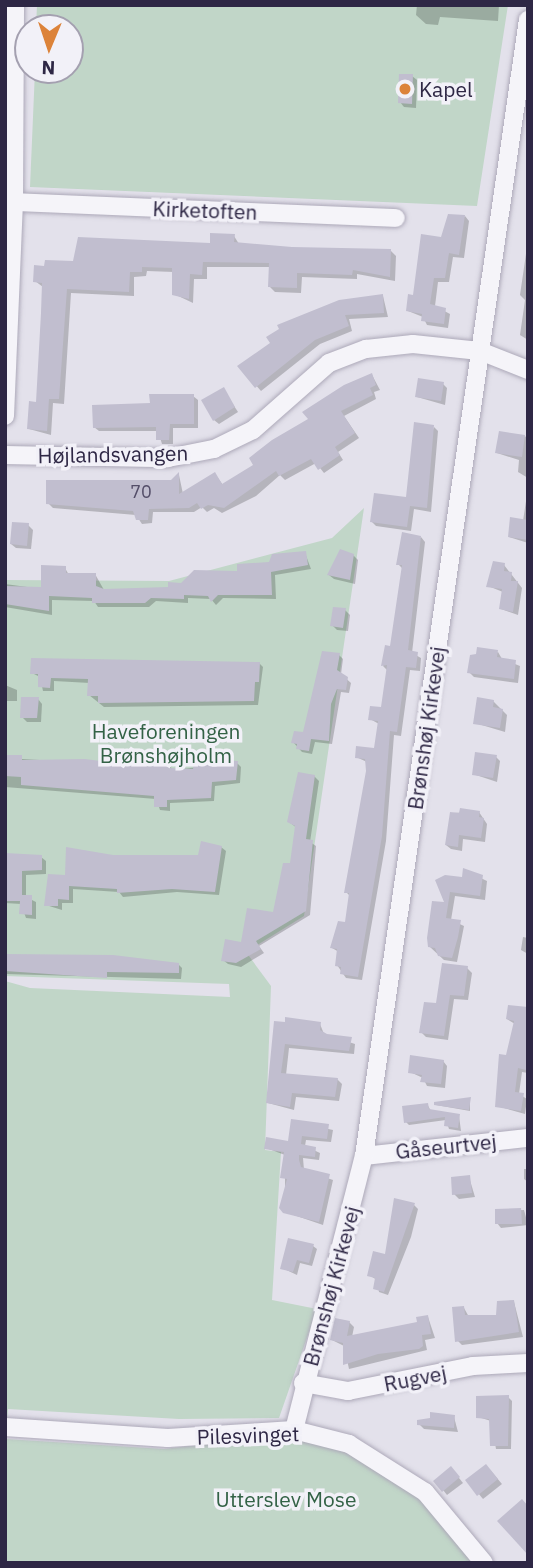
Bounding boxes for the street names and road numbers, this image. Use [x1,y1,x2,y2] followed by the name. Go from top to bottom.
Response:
[152,196,258,224] street label: Kirketoften
[37,440,189,468] street label: Højlandsvangen
[402,645,450,811] street label: Brønshøj Kirkevej
[394,1128,498,1164] street label: Gåseurtvej
[298,1203,364,1369] street label: Brønshøj Kirkevej
[381,1360,449,1396] street label: Rugvej
[196,1421,300,1449] street label: Pilesvinget

